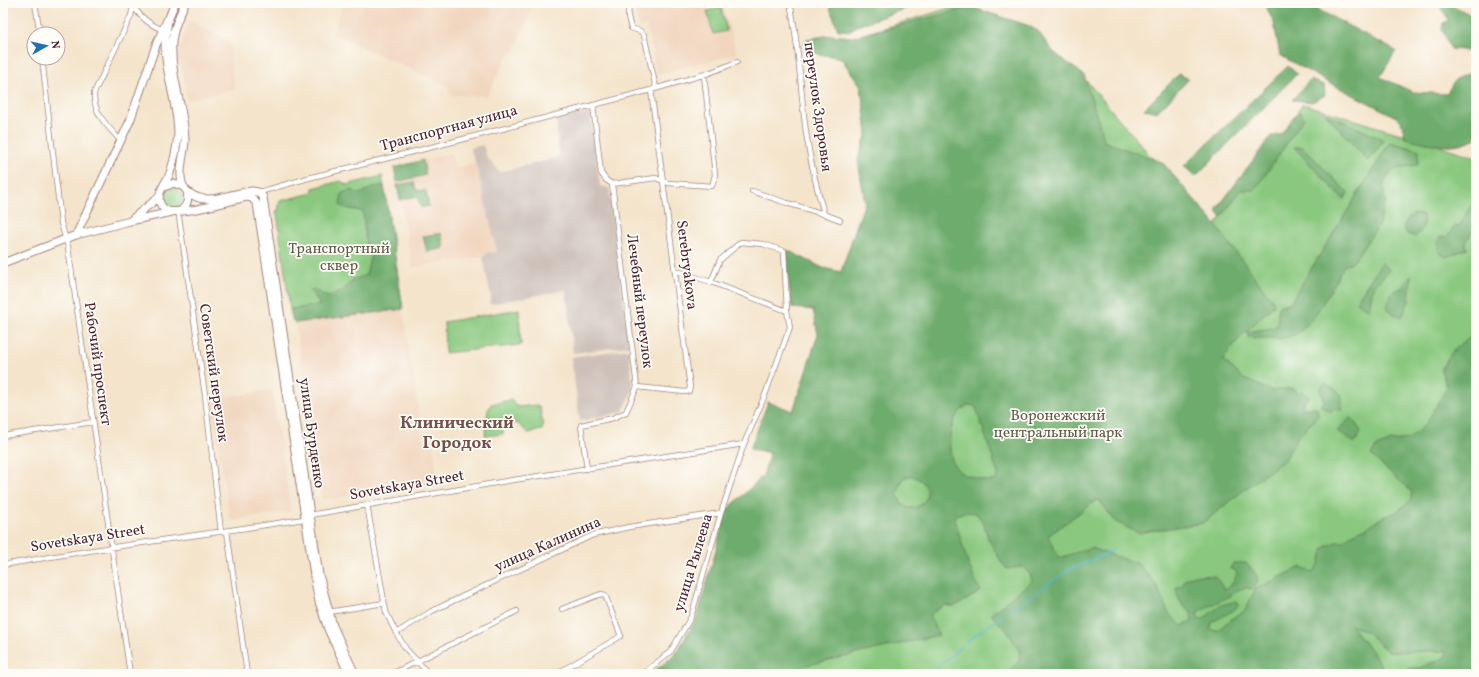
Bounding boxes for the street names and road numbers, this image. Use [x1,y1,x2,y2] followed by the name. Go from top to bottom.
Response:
[797,41,837,173] street label: переулок Здоровья
[378,101,520,157] street label: Транспортная улица
[670,219,702,311] street label: Serebryakova
[620,233,658,369] street label: Лечебный переулок
[78,301,116,428] street label: Рабочий проспект
[193,303,233,443] street label: Советский переулок
[293,376,329,490] street label: улица Бурденко
[348,466,466,506] street label: Sovetskaya Street
[669,511,719,615] street label: улица Рылеева
[491,512,605,578] street label: улица Калинина
[29,520,147,558] street label: Sovetskaya Street

